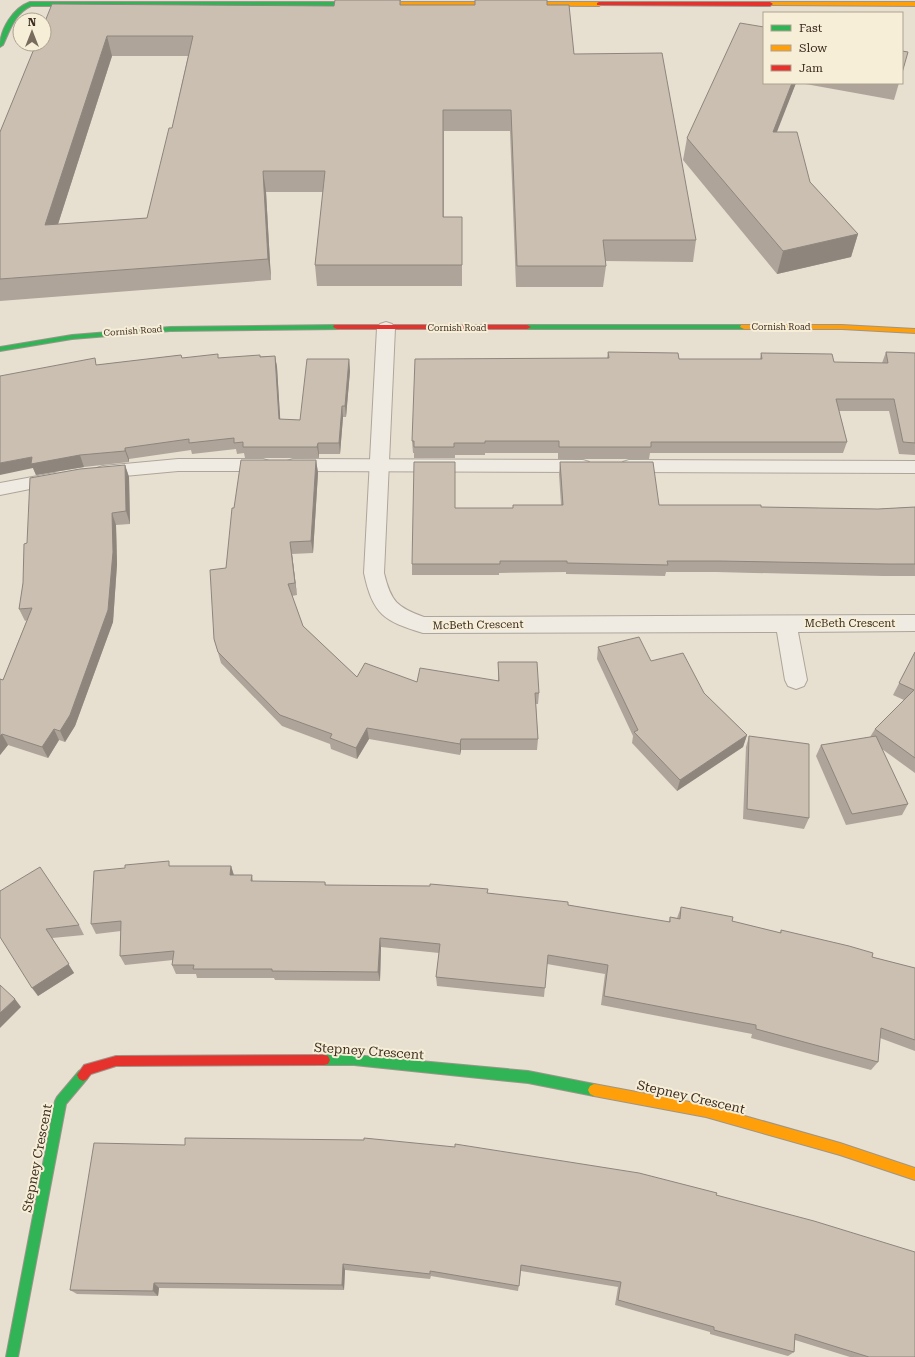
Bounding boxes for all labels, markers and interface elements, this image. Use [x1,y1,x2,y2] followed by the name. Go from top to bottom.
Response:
[12,12,52,52] north arrow
[763,12,903,84] legend
[28,16,37,29] text: N
[799,21,823,35] text: Fast
[799,41,827,55] text: Slow
[799,61,823,75] text: Jam
[752,322,811,332] street label: Cornish Road
[428,323,487,333] street label: Cornish Road
[103,324,163,338] street label: Cornish Road
[805,617,895,630] street label: McBeth Crescent
[432,618,524,632] street label: McBeth Crescent
[313,1040,425,1062] street label: Stepney Crescent
[636,1077,747,1117] street label: Stepney Crescent
[19,1102,55,1214] street label: Stepney Crescent

